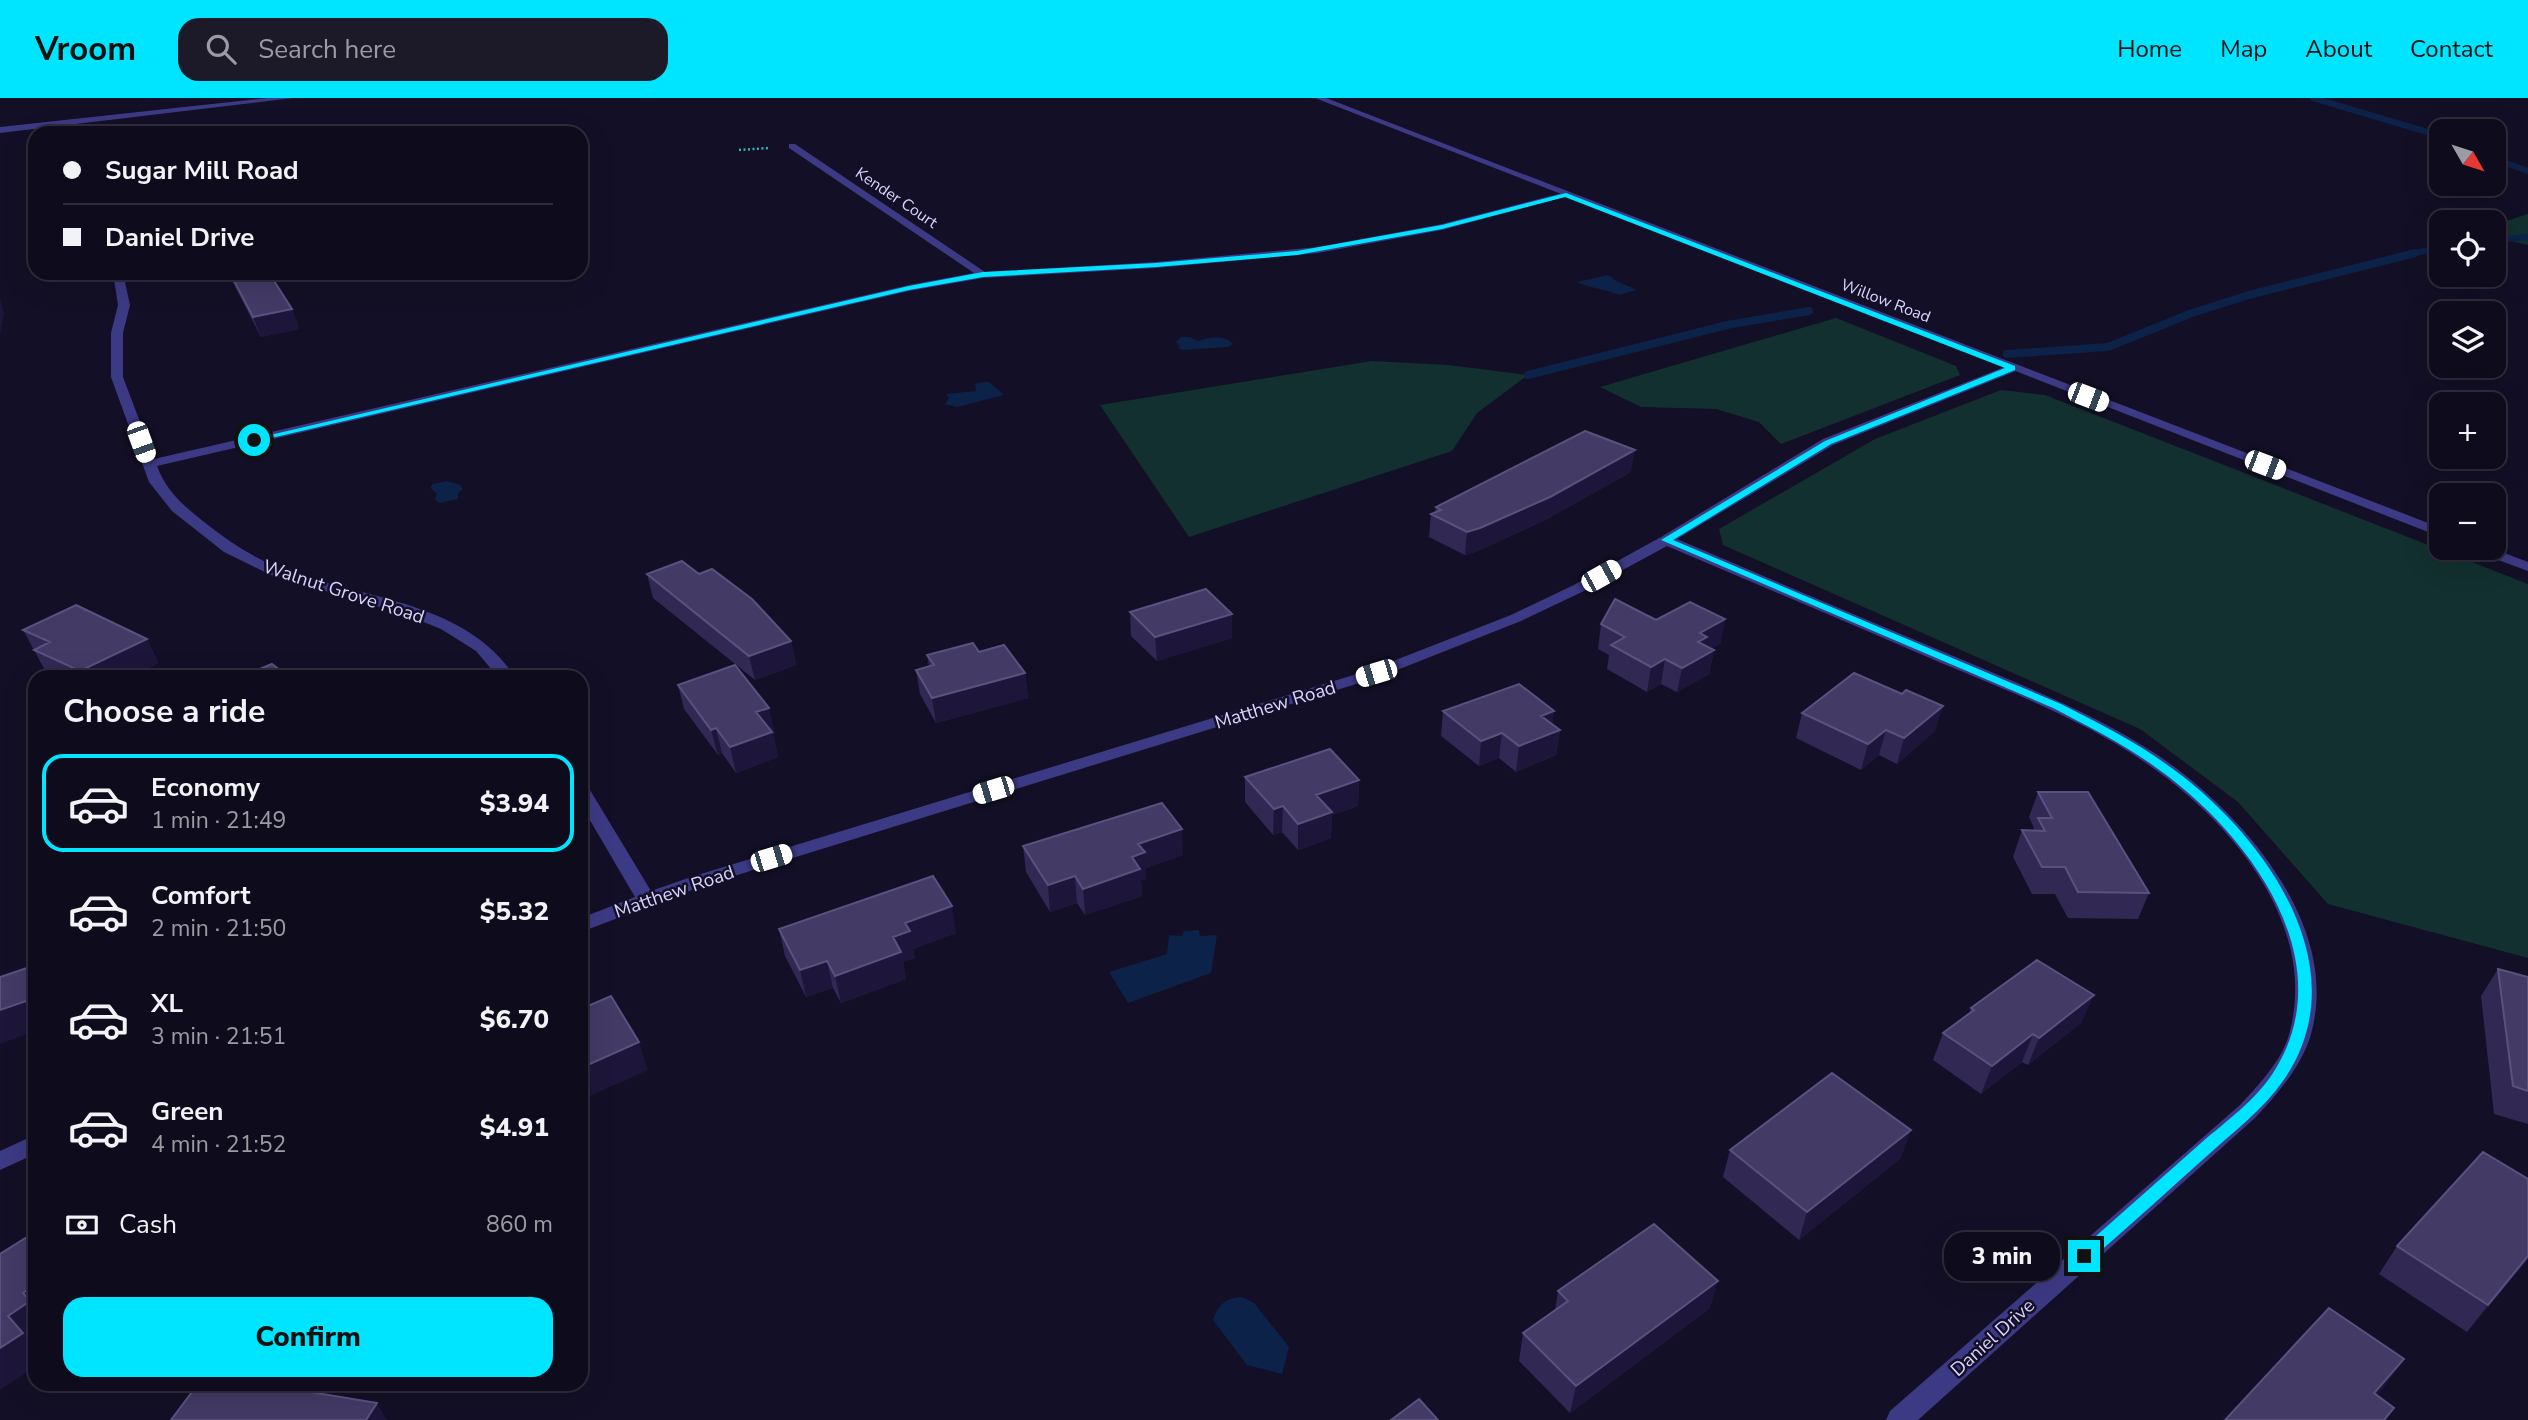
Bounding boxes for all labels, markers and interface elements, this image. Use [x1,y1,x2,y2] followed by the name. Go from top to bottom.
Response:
[178,18,668,81] search box
[35,27,136,72] text: Vroom
[202,30,240,68] icon: search
[258,32,396,67] text: Search here
[2117,33,2182,65] text: Home
[2220,33,2267,65] text: Map
[2305,33,2372,65] text: About
[2410,33,2493,65] text: Contact
[2429,119,2506,196] north arrow
[2429,119,2506,560] map controls
[105,153,299,188] text: Sugar Mill Road
[851,162,942,234] street label: Kender Court
[2429,210,2506,287] button: locate
[105,220,254,255] text: Daniel Drive
[1838,274,1934,328] street label: Willow Road
[2429,301,2506,378] button: layers
[2065,380,2112,414] car
[2429,392,2506,469] button: +
[124,419,159,465] car
[238,424,270,456] route start
[2242,448,2289,482] car
[2429,483,2506,560] button: −
[260,554,428,630] street label: Walnut Grove Road
[1578,557,1625,595] car
[1353,657,1400,689] car
[1212,674,1339,736] street label: Matthew Road
[63,690,265,733] text: Choose a ride
[151,770,260,805] text: Economy
[67,772,130,835] icon: car
[970,774,1017,806] car
[480,786,549,821] text: $3.94
[151,805,286,836] text: 1 min · 21:49
[748,842,795,874] car
[611,859,738,925] street label: Matthew Road
[151,878,251,913] text: Comfort
[67,880,130,943] icon: car
[480,894,549,929] text: $5.32
[151,913,286,944] text: 2 min · 21:50
[151,986,183,1021] text: XL
[67,988,130,1051] icon: car
[480,1002,549,1037] text: $6.70
[151,1021,286,1052] text: 3 min · 21:51
[151,1094,224,1129] text: Green
[67,1096,130,1159] icon: car
[480,1110,549,1145] text: $4.91
[151,1129,286,1160] text: 4 min · 21:52
[63,1206,101,1244] icon: cash
[119,1207,177,1242] text: Cash
[486,1209,553,1240] text: 860 m
[1944,1232,2060,1280] callout: 3 min
[2068,1240,2100,1272] route end
[1972,1241,2032,1272] text: 3 min
[1945,1293,2040,1383] street label: Daniel Drive
[63,1297,553,1377] button: Confirm

